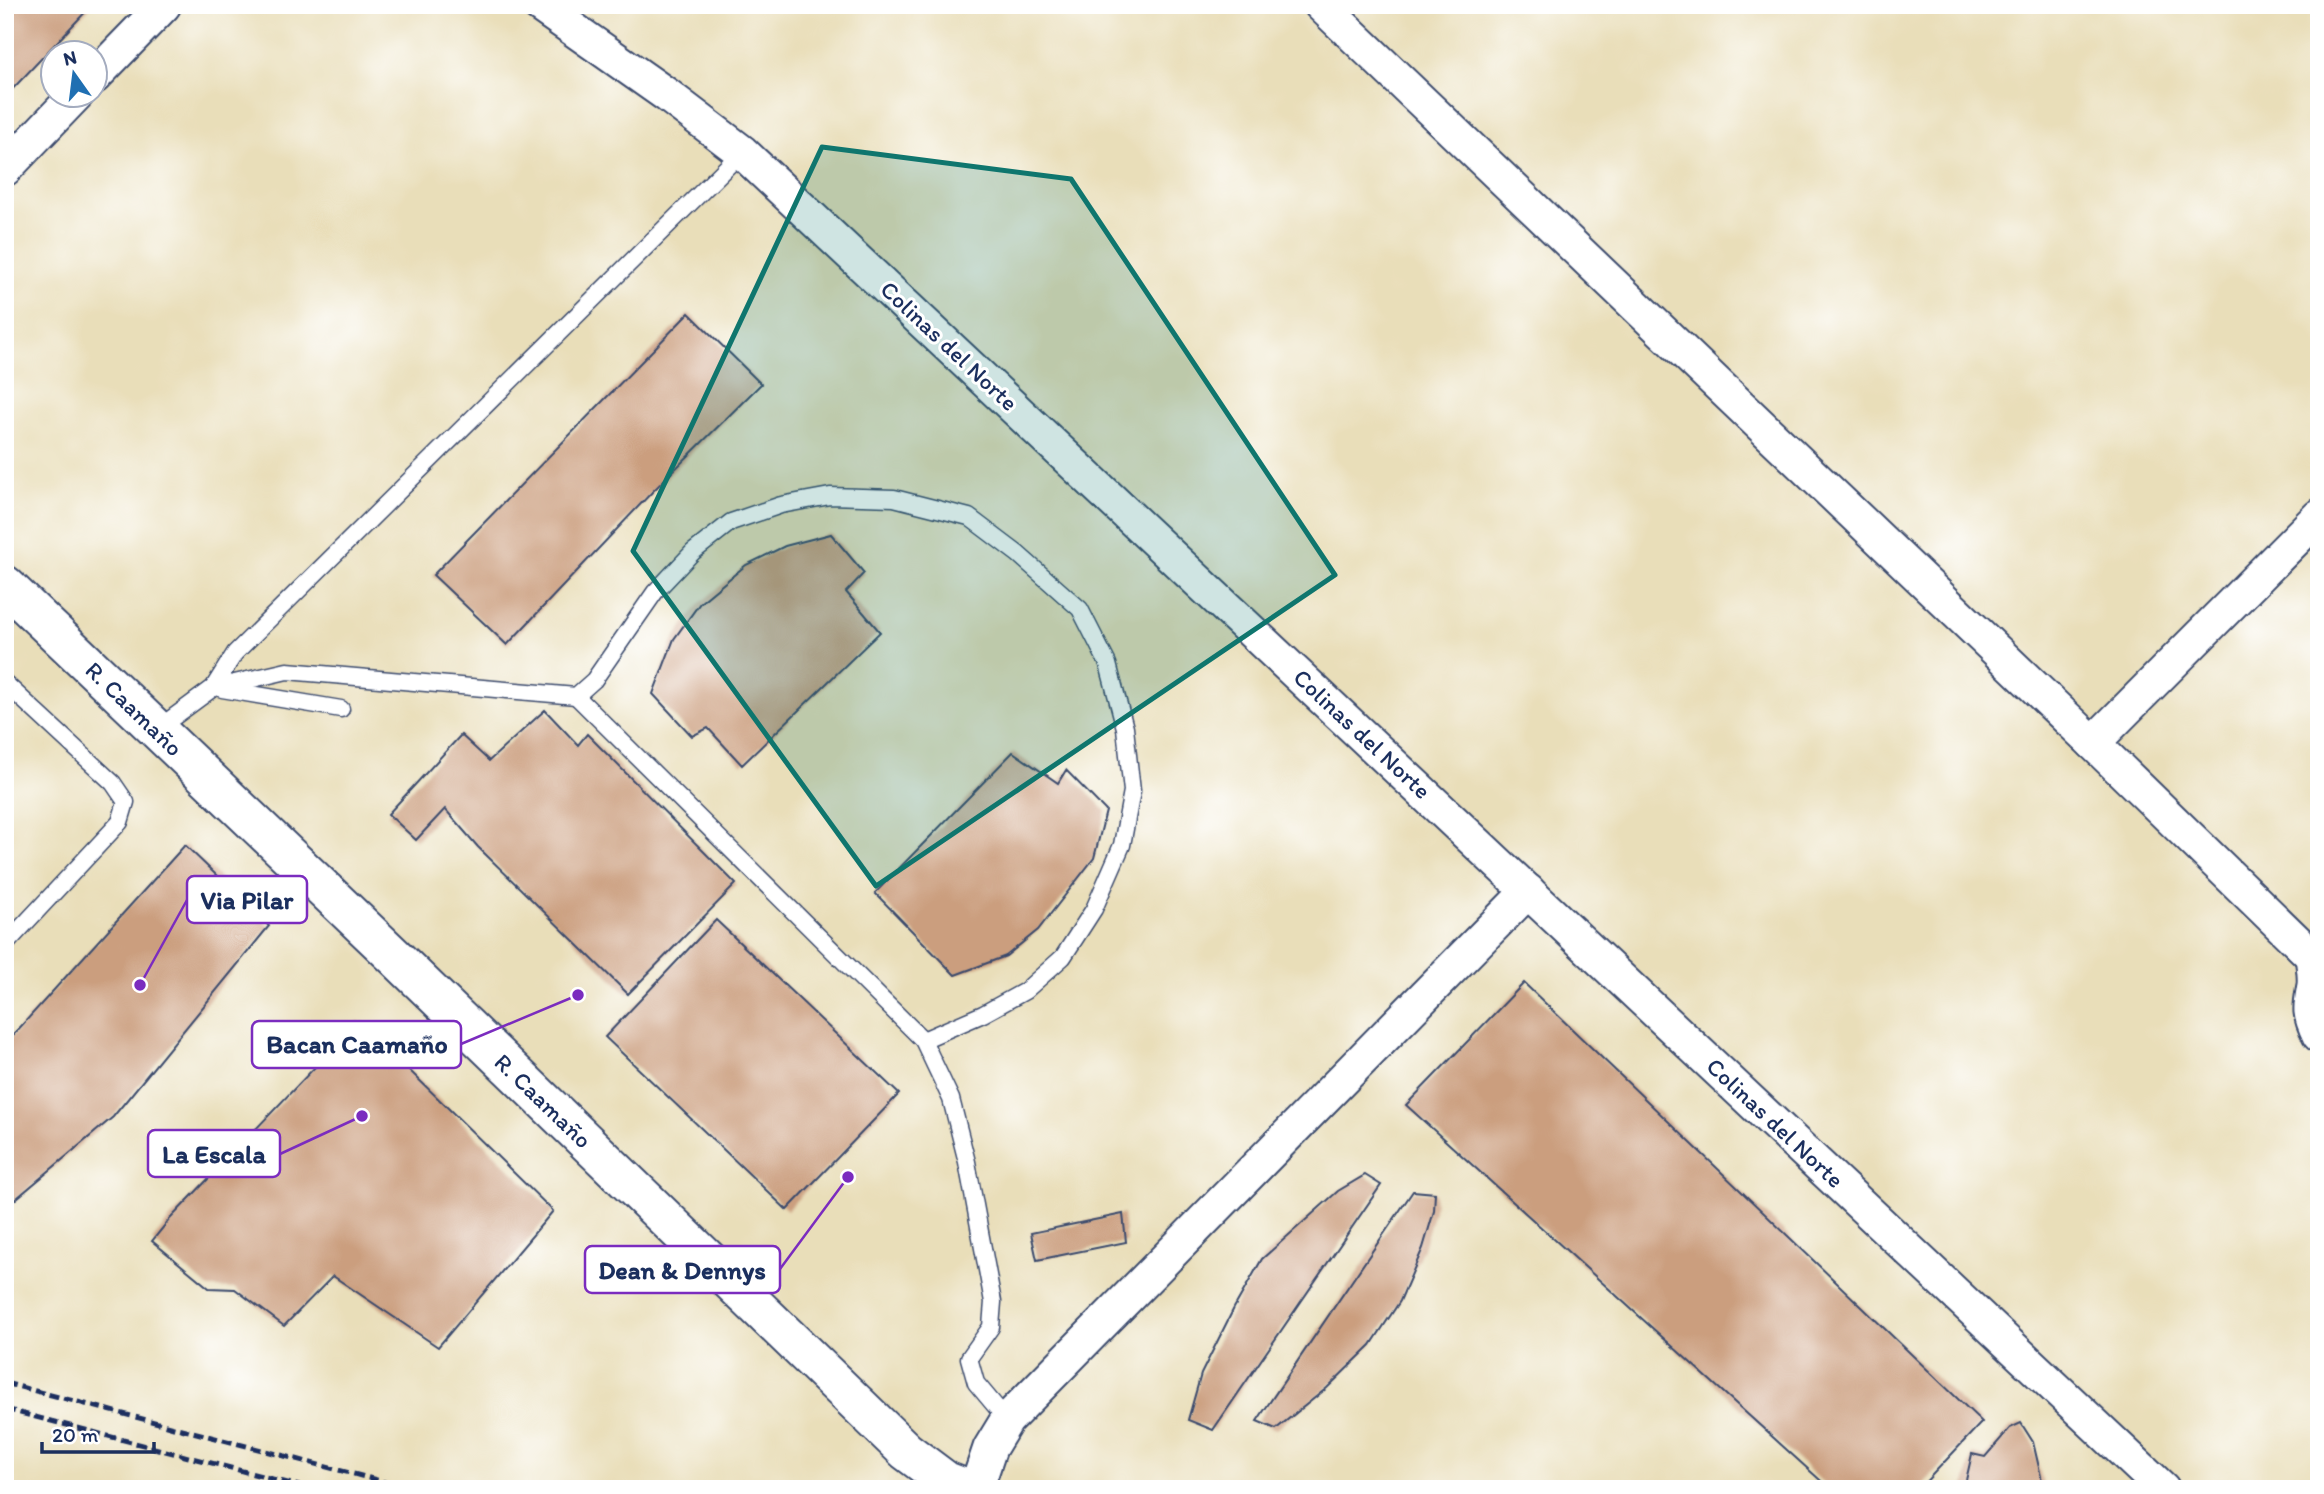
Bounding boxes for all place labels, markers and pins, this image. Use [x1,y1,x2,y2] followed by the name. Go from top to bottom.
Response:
[187,876,307,923] callout: Via Pilar
[252,1021,461,1068] callout: Bacan Caamaño
[148,1130,280,1177] callout: La Escala
[585,1246,780,1293] callout: Dean & Dennys

